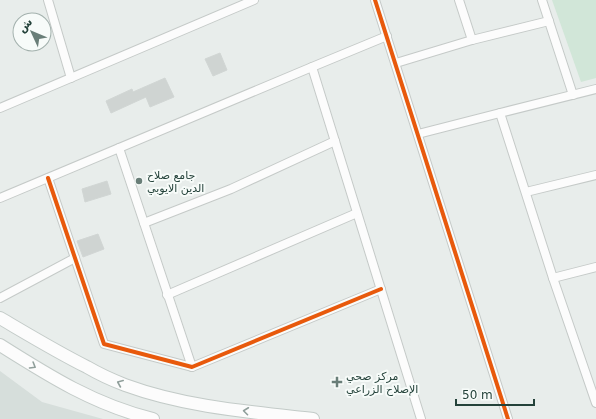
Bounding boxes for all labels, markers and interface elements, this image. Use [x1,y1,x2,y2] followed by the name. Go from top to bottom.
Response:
[12,12,52,52] north arrow
[15,15,35,35] text: ش
[147,169,204,195] place label: جامع صلاح الدين الايوبي
[134,176,144,186] marker: جامع صلاح الدين الايوبي
[29,361,36,368] one-way arrow
[346,370,418,396] place label: مركز صحي الإصلاح الزراعي
[331,376,343,388] marker: مركز صحي الإصلاح الزراعي
[116,379,123,387] one-way arrow
[456,381,534,407] scale bar
[462,388,493,402] text: 50 m
[243,407,249,416] one-way arrow

